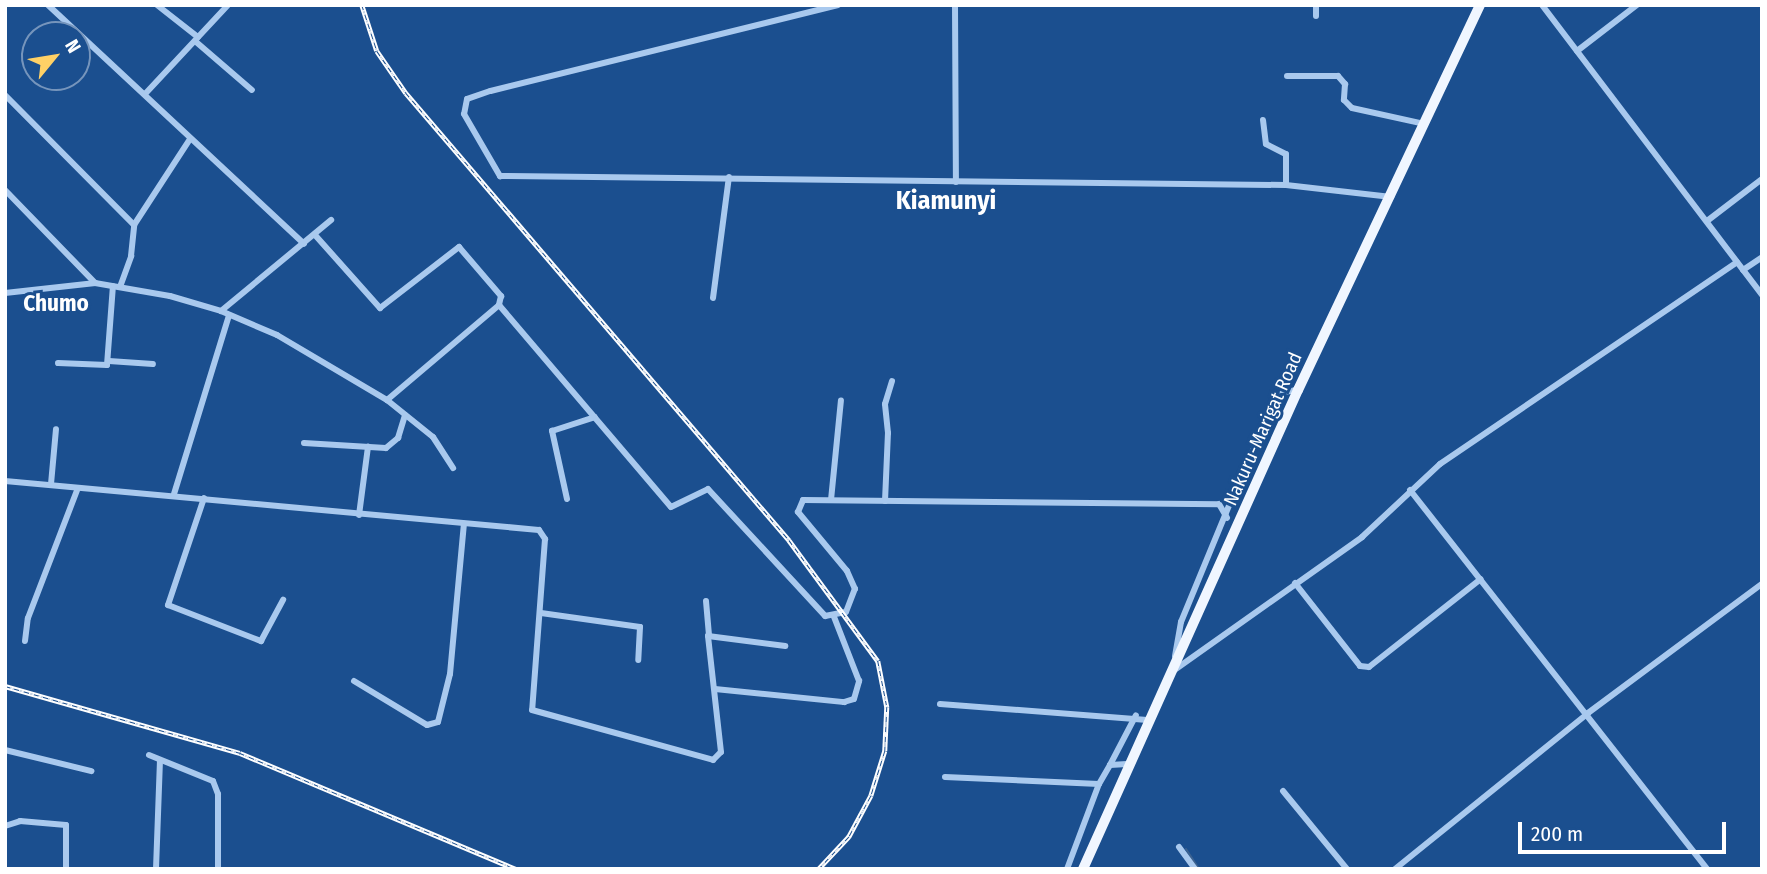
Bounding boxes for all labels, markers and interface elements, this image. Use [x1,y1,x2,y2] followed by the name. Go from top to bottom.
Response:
[21,21,91,91] north arrow
[60,36,86,57] text: N
[896,185,996,217] district label: Kiamunyi
[23,289,89,317] district label: Chumo
[1219,349,1307,509] street label: Nakuru-Marigat Road
[1522,808,1730,852] scale bar
[1531,821,1583,847] text: 200 m

